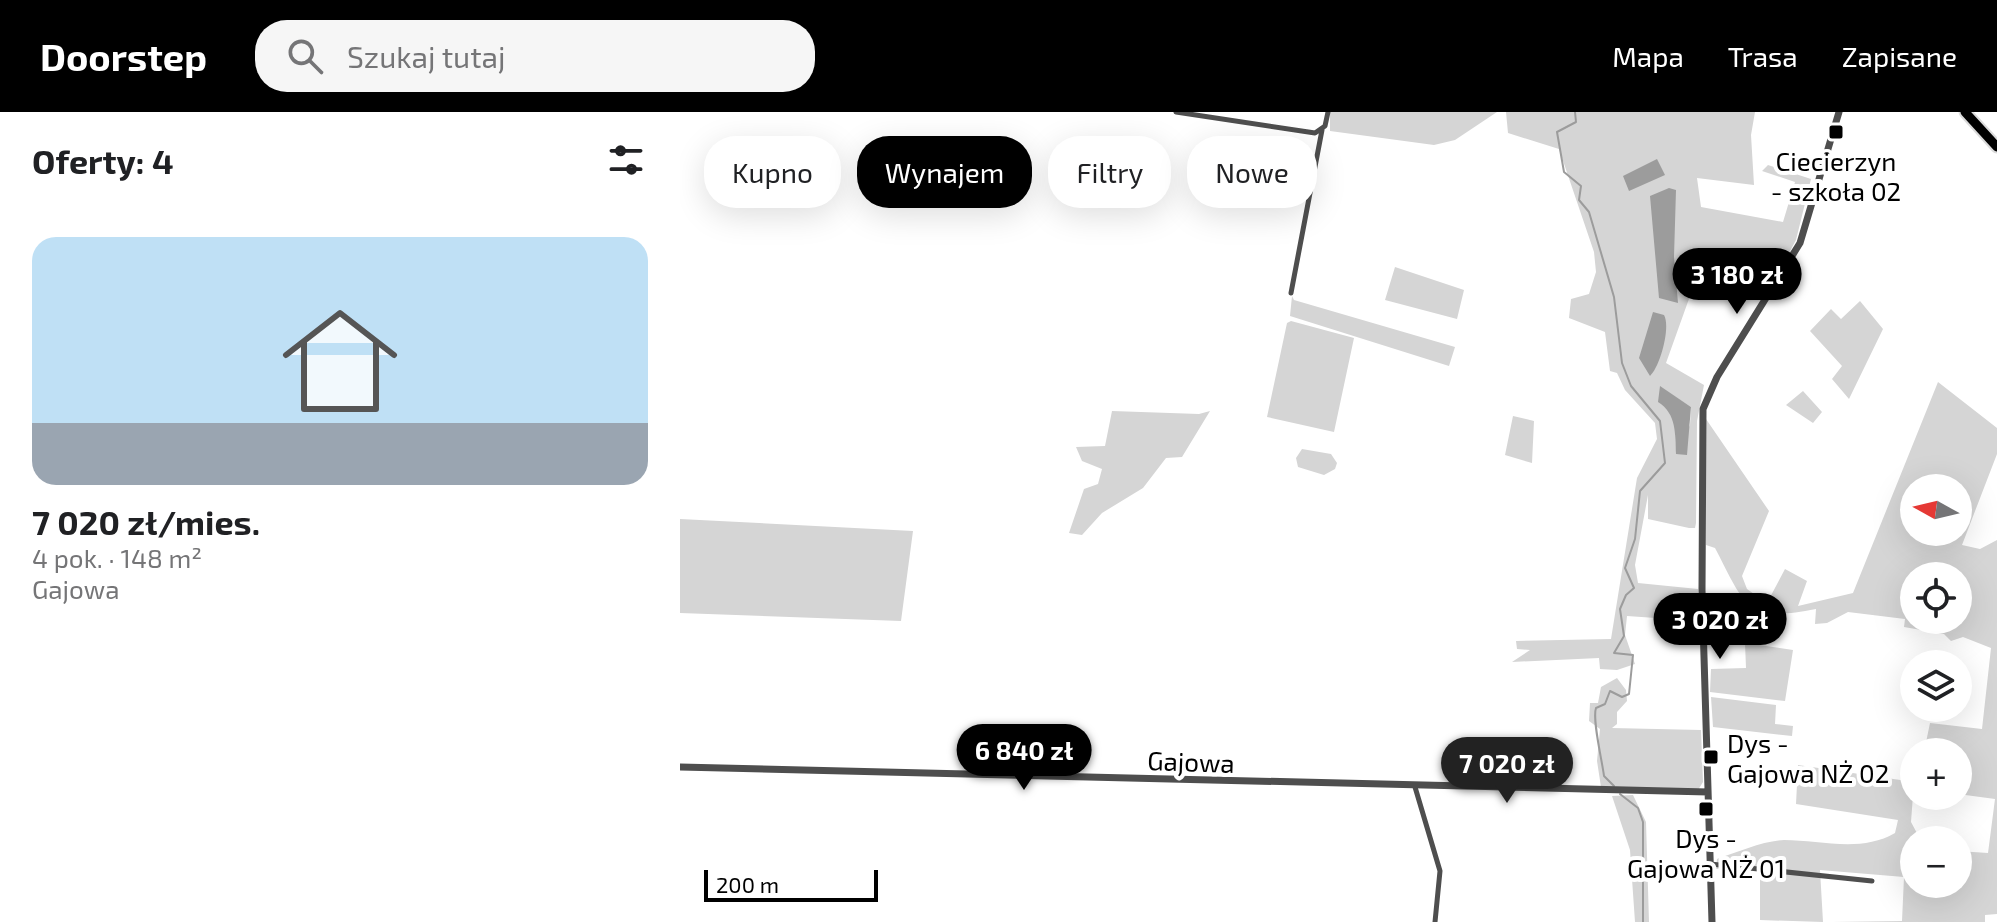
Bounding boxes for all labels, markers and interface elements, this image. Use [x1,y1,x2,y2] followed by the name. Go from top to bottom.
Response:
[255,20,815,92] search box
[40,33,207,79] text: Doorstep
[283,34,327,78] icon: search
[347,38,506,74] text: Szukaj tutaj
[1612,39,1684,73] text: Mapa
[1728,39,1798,73] text: Trasa
[1842,39,1957,73] text: Zapisane
[1827,123,1845,141] marker: Ciecierzyn - szkoła 02
[704,136,841,208] chip: Kupno
[857,136,1032,208] chip: Wynajem
[1048,136,1171,208] chip: Filtry
[1187,136,1317,208] chip: Nowe
[604,138,648,182] icon: filters
[32,140,174,181] text: Oferty: 4
[1771,145,1901,206] place label: Ciecierzyn - szkoła 02
[1654,248,1820,316] pin: 3 180 zł
[1691,258,1783,289] text: 3 180 zł
[268,289,412,433] icon: home
[1900,474,1972,546] north arrow
[1900,474,1972,898] map controls
[32,501,260,542] text: 7 020 zł/mies.
[32,542,202,573] text: 4 pok. · 148 m²
[1900,562,1972,634] button: locate
[32,573,119,604] text: Gajowa
[1637,593,1803,661] pin: 3 020 zł
[1672,603,1768,634] text: 3 020 zł
[1900,650,1972,722] button: layers
[941,724,1107,792] pin: 6 840 zł
[1727,727,1889,788] place label: Dys - Gajowa NŻ 02
[975,734,1073,765] text: 6 840 zł
[1424,737,1590,805] pin: 7 020 zł
[1900,738,1972,810] button: +
[1147,744,1235,778] street label: Gajowa
[1459,747,1555,778] text: 7 020 zł
[1702,748,1720,766] marker: Dys - Gajowa NŻ 02
[1697,800,1715,818] marker: Dys - Gajowa NŻ 01
[1627,822,1785,883] place label: Dys - Gajowa NŻ 01
[1900,826,1972,898] button: −
[704,866,878,902] scale bar
[716,871,779,897] text: 200 m

